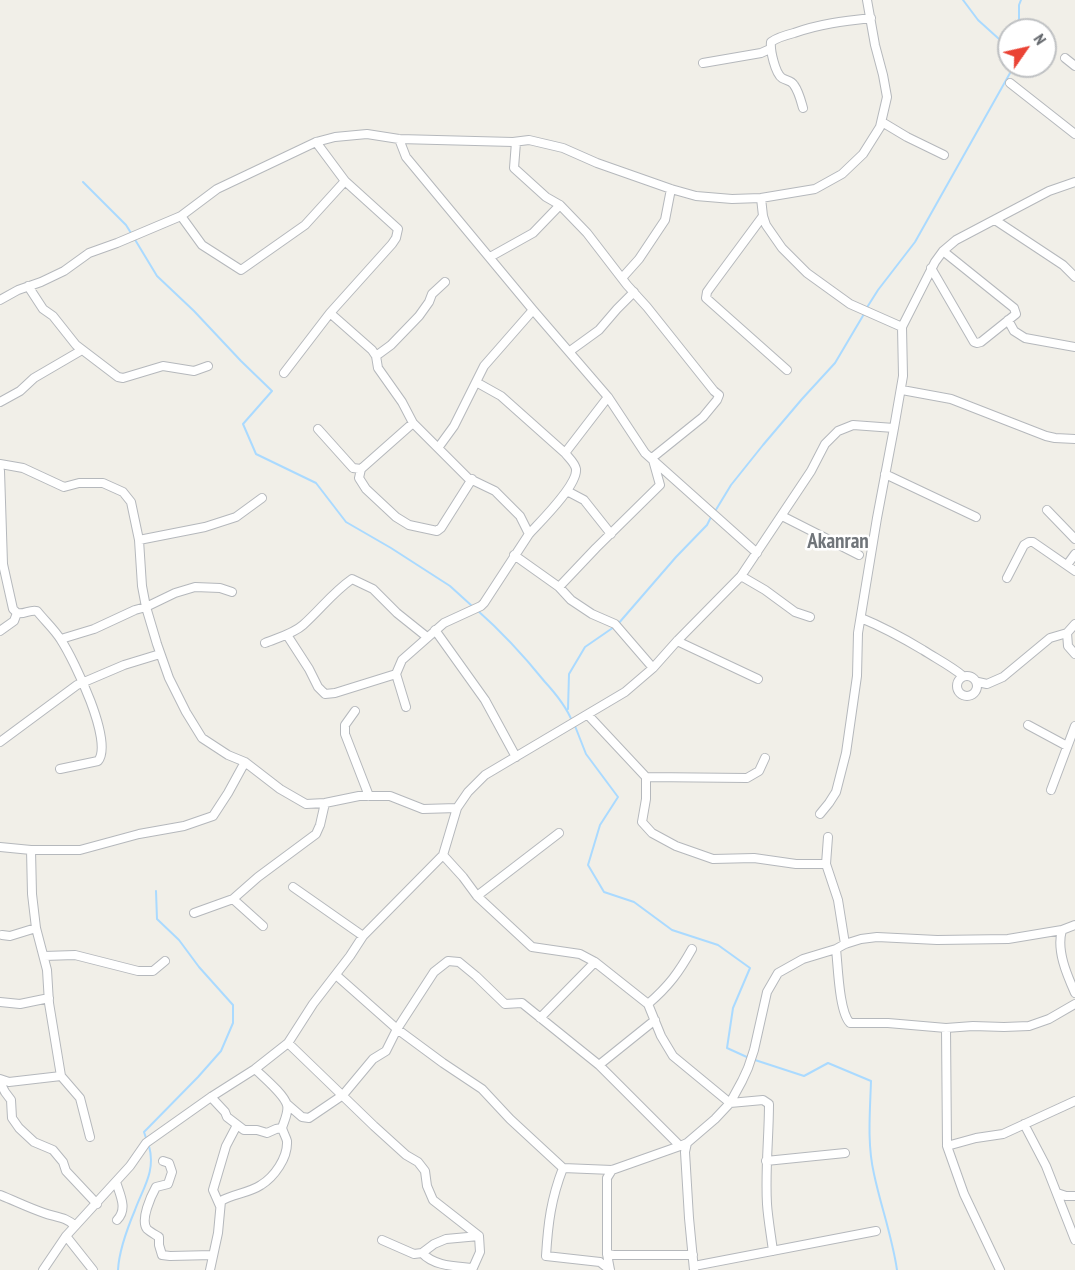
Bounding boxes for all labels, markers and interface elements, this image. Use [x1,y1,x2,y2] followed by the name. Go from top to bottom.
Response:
[997,18,1057,78] north arrow
[1030,30,1051,48] text: N
[807,529,869,555] district label: Akanran

